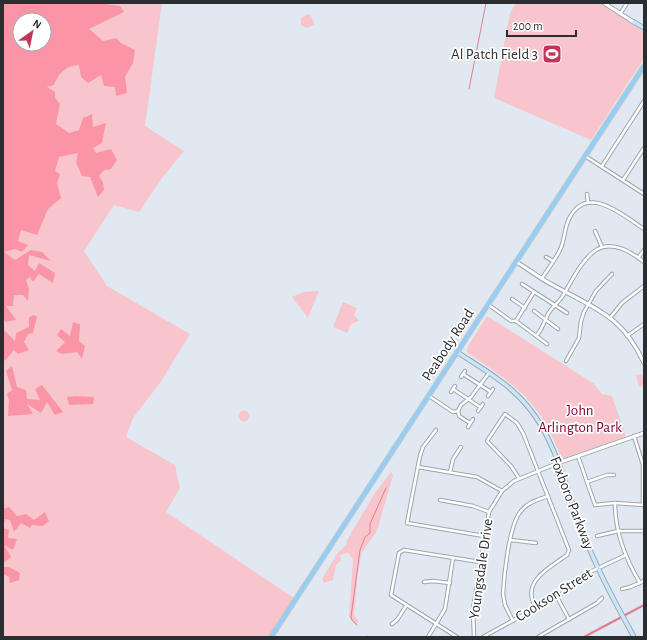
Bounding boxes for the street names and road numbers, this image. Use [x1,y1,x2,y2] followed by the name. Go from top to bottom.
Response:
[419,306,477,384] street label: Peabody Road
[547,455,597,552] street label: Foxboro Parkway
[467,518,495,620] street label: Youngsdale Drive
[513,565,595,625] street label: Cookson Street

